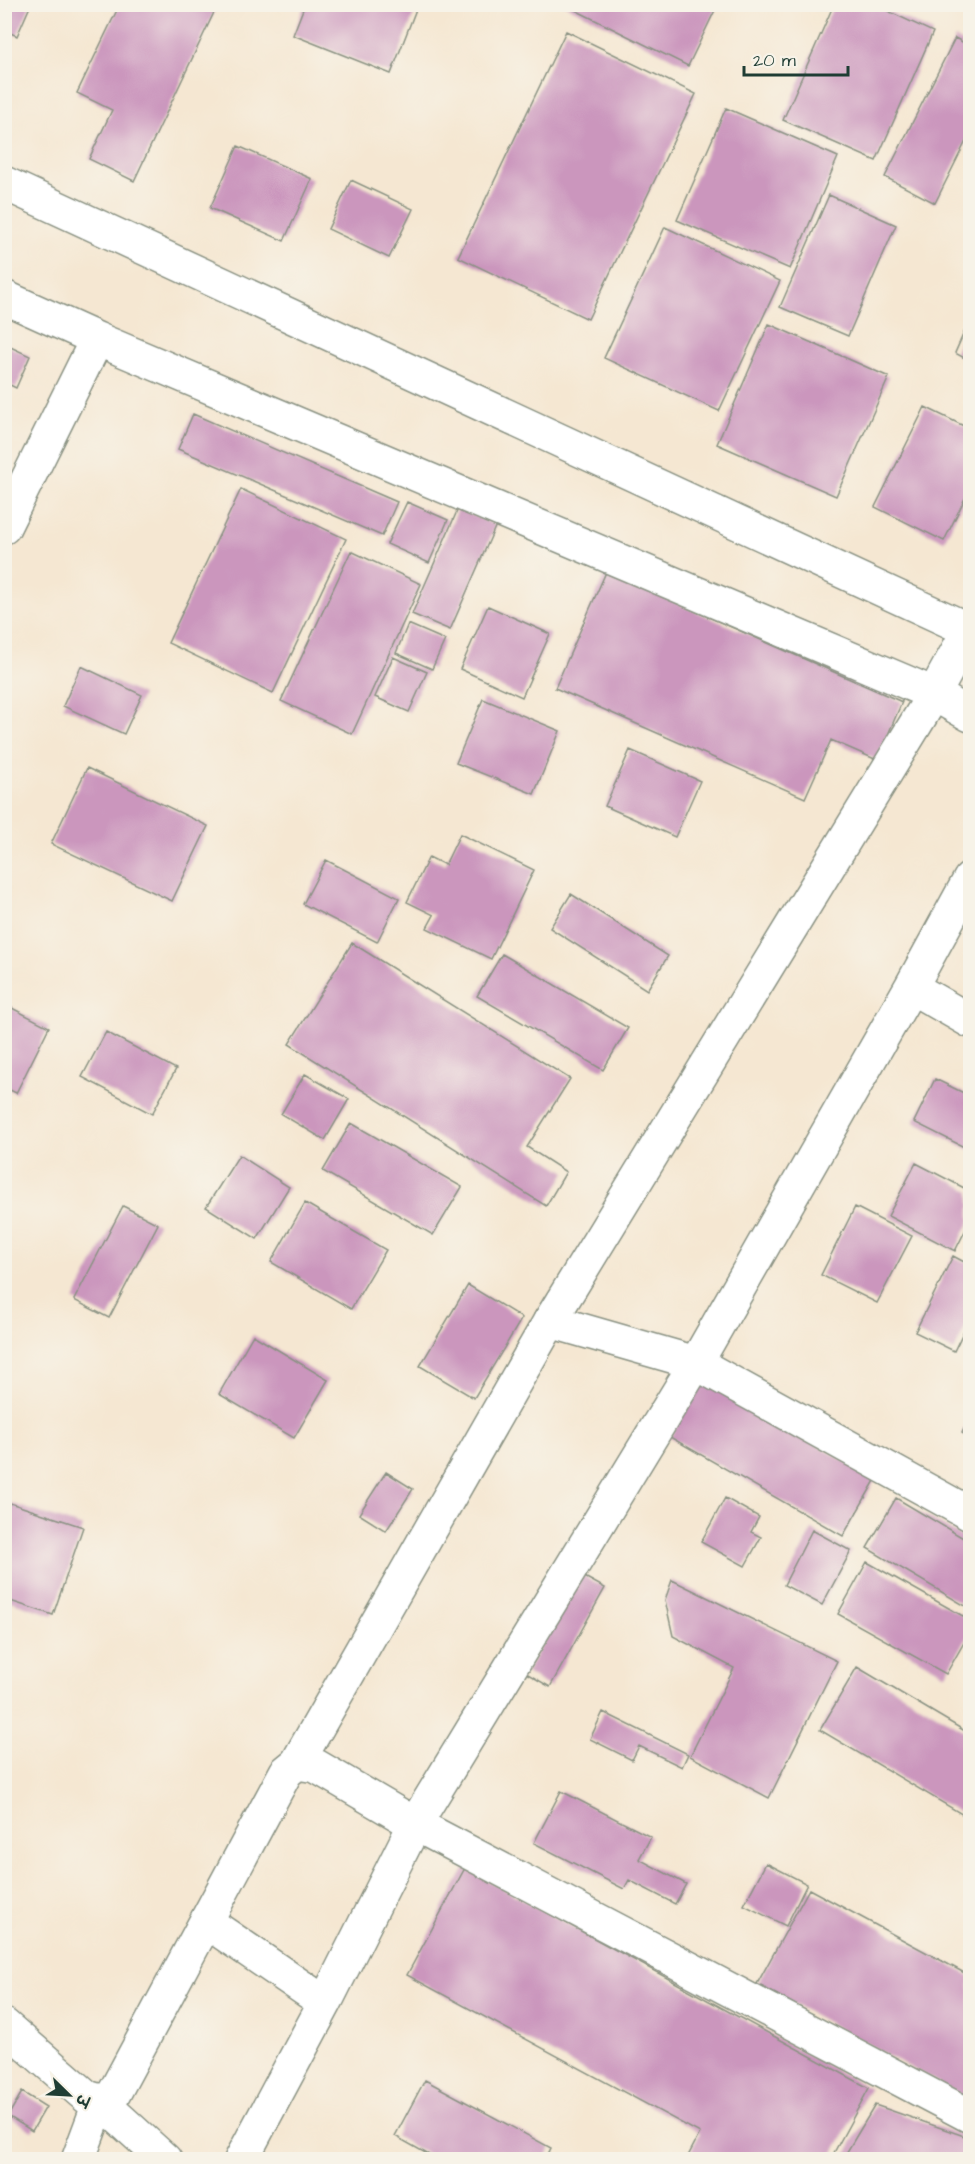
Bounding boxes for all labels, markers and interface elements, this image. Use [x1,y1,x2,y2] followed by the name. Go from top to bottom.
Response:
[744,39,848,77] scale bar
[753,48,796,73] text: 20 m
[39,2065,99,2125] north arrow
[69,2090,95,2111] text: उ

